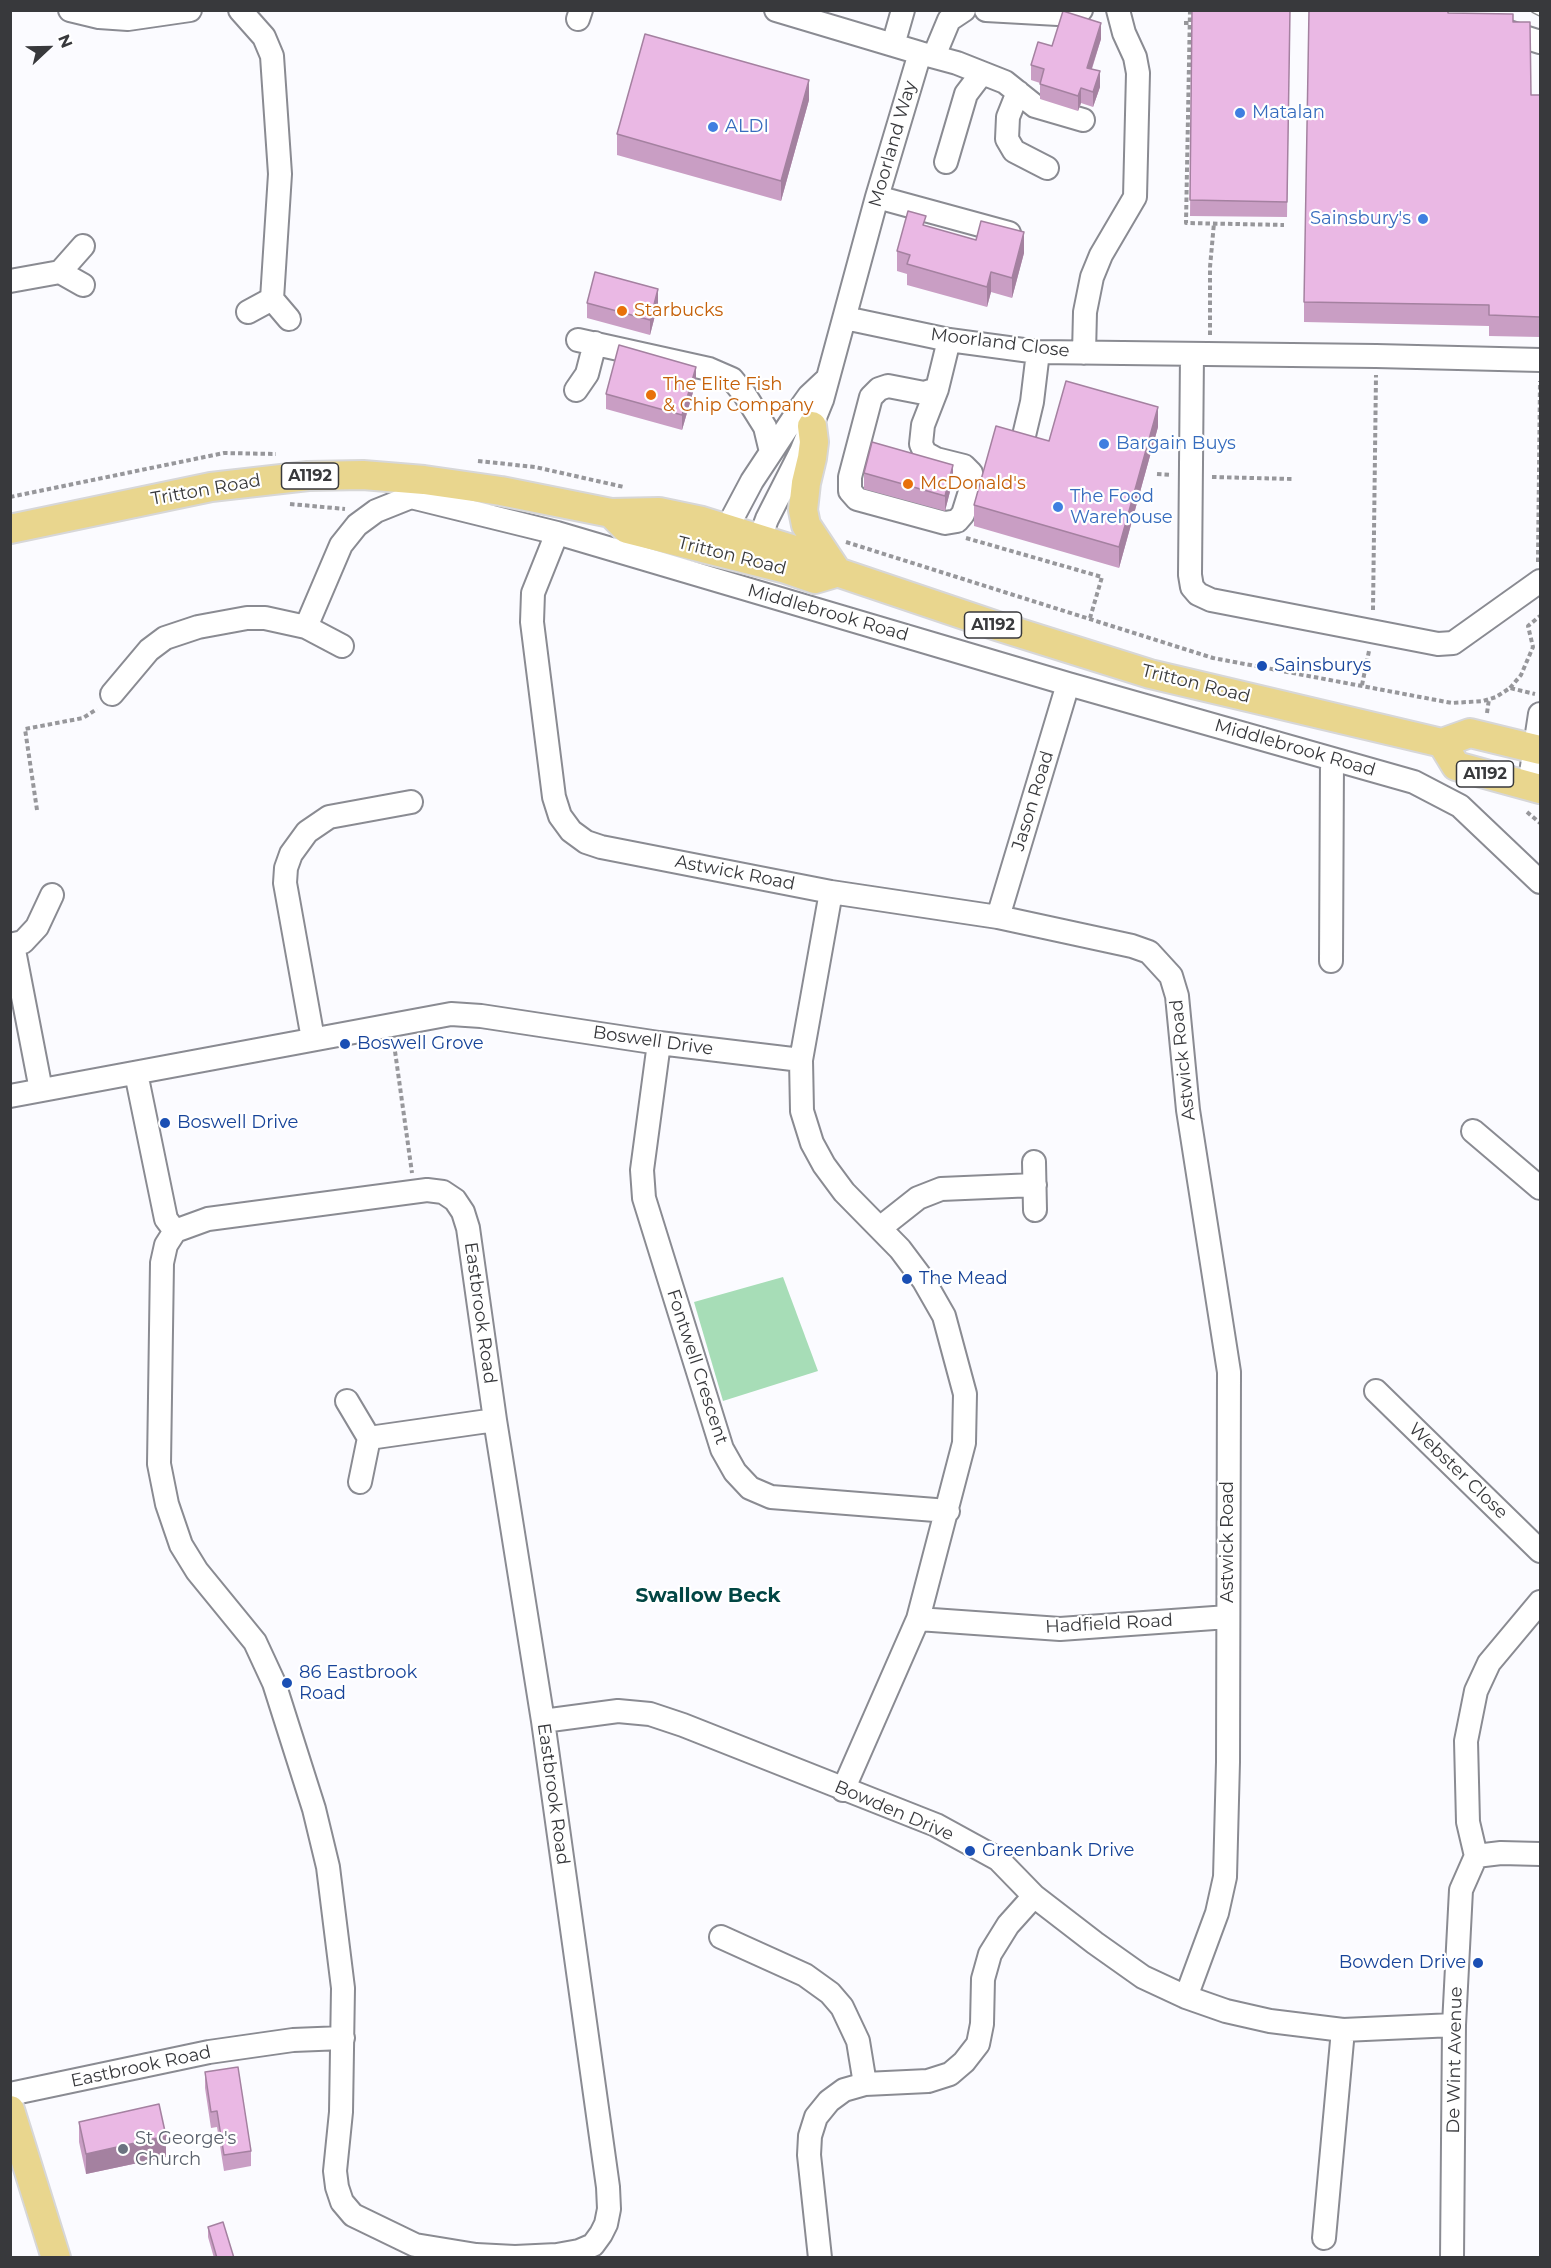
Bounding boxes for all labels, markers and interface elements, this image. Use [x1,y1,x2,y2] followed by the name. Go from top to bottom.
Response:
[18,18,78,78] north arrow
[54,32,76,51] text: N
[865,78,921,210] street label: Moorland Way
[1252,102,1325,124] place label: Matalan
[1233,106,1247,120] marker: Matalan
[725,116,769,138] place label: ALDI
[706,120,720,134] marker: ALDI
[1310,208,1411,230] place label: Sainsbury's
[1416,212,1430,226] marker: Sainsbury's
[634,300,723,322] place label: Starbucks
[615,304,629,318] marker: Starbucks
[929,324,1071,362] street label: Moorland Close
[663,374,814,416] place label: The Elite Fish & Chip Company
[644,388,658,402] marker: The Elite Fish & Chip Company
[1116,433,1236,455] place label: Bargain Buys
[1097,437,1111,451] marker: Bargain Buys
[282,463,338,489] road number: A1192
[149,470,263,510] street label: Tritton Road
[920,473,1026,495] place label: McDonald's
[901,477,915,491] marker: McDonald's
[1070,486,1173,528] place label: The Food Warehouse
[1051,500,1065,514] marker: The Food Warehouse
[675,532,789,580] street label: Tritton Road
[745,580,911,646] street label: Middlebrook Road
[964,612,1022,638] road number: A1192
[1274,655,1371,677] place label: Sainsburys
[1255,659,1269,673] marker: Sainsburys
[1139,660,1253,708] street label: Tritton Road
[1212,715,1378,781] street label: Middlebrook Road
[1008,748,1058,854] street label: Jason Road
[1456,761,1514,787] road number: A1192
[673,851,797,895] street label: Astwick Road
[1166,998,1200,1122] street label: Astwick Road
[591,1022,715,1060] street label: Boswell Drive
[357,1033,484,1055] place label: Boswell Grove
[338,1037,352,1051] marker: Boswell Grove
[177,1112,298,1134] place label: Boswell Drive
[158,1116,172,1130] marker: Boswell Drive
[459,1241,501,1385] street label: Eastbrook Road
[919,1268,1008,1290] place label: The Mead
[900,1272,914,1286] marker: The Mead
[662,1287,732,1447] street label: Fontwell Crescent
[1404,1418,1512,1524] street label: Webster Close
[1217,1481,1239,1603] street label: Astwick Road
[635,1584,781,1608] district label: Swallow Beck
[1045,1610,1173,1638] street label: Hadfield Road
[299,1662,417,1704] place label: 86 Eastbrook Road
[280,1676,294,1690] marker: 86 Eastbrook Road
[532,1722,574,1866] street label: Eastbrook Road
[831,1776,957,1846] street label: Bowden Drive
[982,1840,1134,1862] place label: Greenbank Drive
[963,1844,977,1858] marker: Greenbank Drive
[1339,1952,1466,1974] place label: Bowden Drive
[1471,1956,1485,1970] marker: Bowden Drive
[1443,1986,1467,2134] street label: De Wint Avenue
[69,2042,213,2092] street label: Eastbrook Road
[135,2128,236,2170] place label: St George's Church
[116,2142,130,2156] marker: St George's Church

